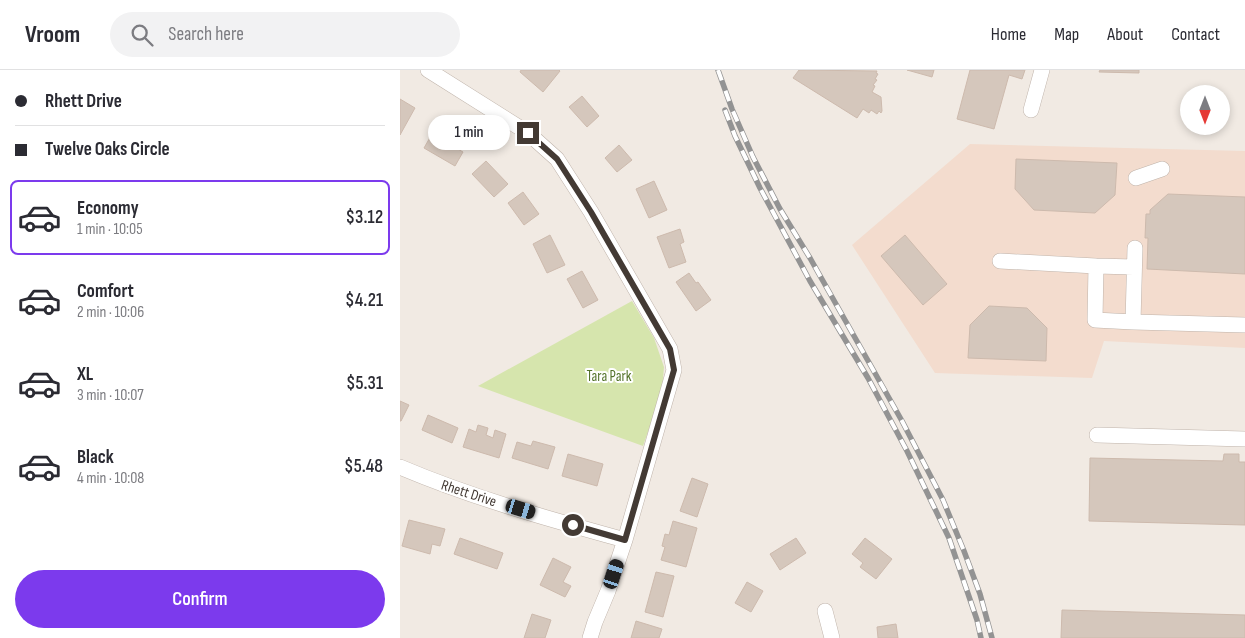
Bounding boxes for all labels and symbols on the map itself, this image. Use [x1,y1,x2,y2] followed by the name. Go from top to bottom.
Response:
[1180,85,1230,135] north arrow
[428,116,510,150] callout: 1 min
[517,122,539,144] route end
[586,367,632,386] park label: Tara Park
[439,476,499,511] street label: Rhett Drive
[504,497,537,521] car
[562,514,584,536] route start
[602,557,625,591] car

